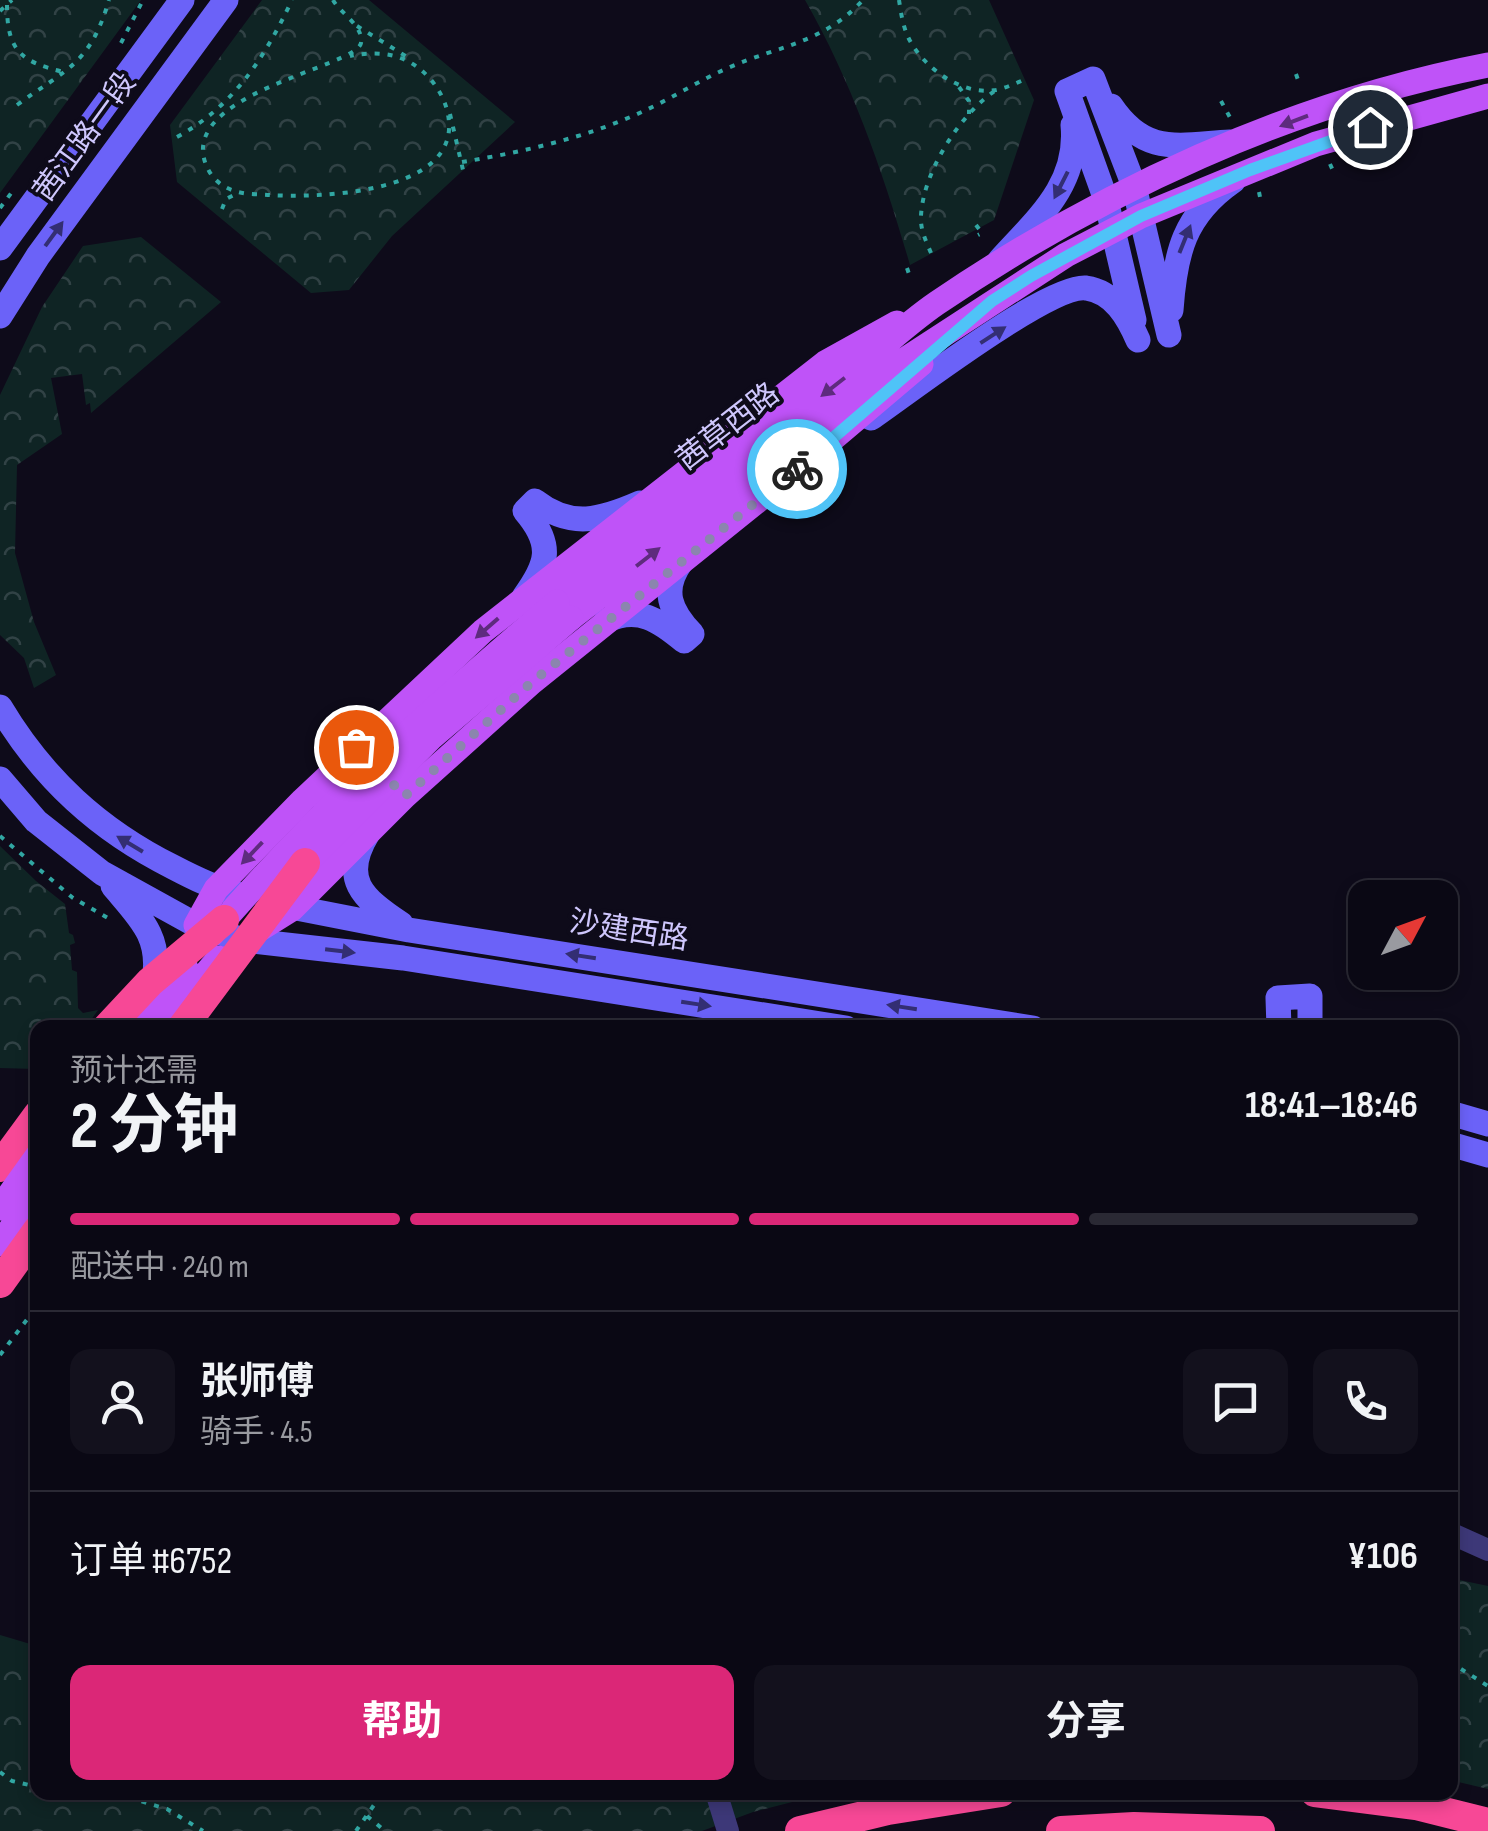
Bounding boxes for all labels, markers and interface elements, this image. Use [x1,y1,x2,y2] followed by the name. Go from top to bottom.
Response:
[26,66,144,208] street label: 茜江路一段
[1328,85,1413,170] pin
[1343,100,1398,155] icon: home
[1278,114,1308,129] one-way arrow
[1053,171,1070,200] one-way arrow
[43,221,63,247] one-way arrow
[1177,224,1193,254] one-way arrow
[979,326,1007,344] one-way arrow
[670,376,786,478] street label: 茜草西路
[820,376,846,396] one-way arrow
[747,419,847,519] courier
[770,442,825,497] icon: bike
[634,547,660,568] one-way arrow
[474,617,499,639] one-way arrow
[314,705,399,790] pin
[329,720,384,775] icon: bag
[116,836,144,853] one-way arrow
[241,840,264,864] one-way arrow
[1348,880,1458,990] north arrow
[1348,880,1458,990] map controls
[567,904,691,958] street label: 沙建西路
[325,943,357,959] one-way arrow
[564,948,596,964] one-way arrow
[681,996,712,1012] one-way arrow
[885,998,917,1014] one-way arrow
[70,1052,198,1091] text: 预计还需
[1245,1083,1418,1128] text: 18:41–18:46
[70,1089,239,1167] text: 2 分钟
[70,1248,249,1287] text: 配送中 · 240 m
[70,1349,175,1454] button: person
[1183,1349,1288,1454] button: chat
[1313,1349,1418,1454] button: phone
[200,1360,314,1405] text: 张师傅
[200,1413,313,1452] text: 骑手 · 4.5
[1348,1534,1418,1579] text: ¥106
[70,1539,232,1584] text: 订单 #6752
[70,1665,734,1780] button: 帮助
[754,1665,1418,1780] button: 分享

